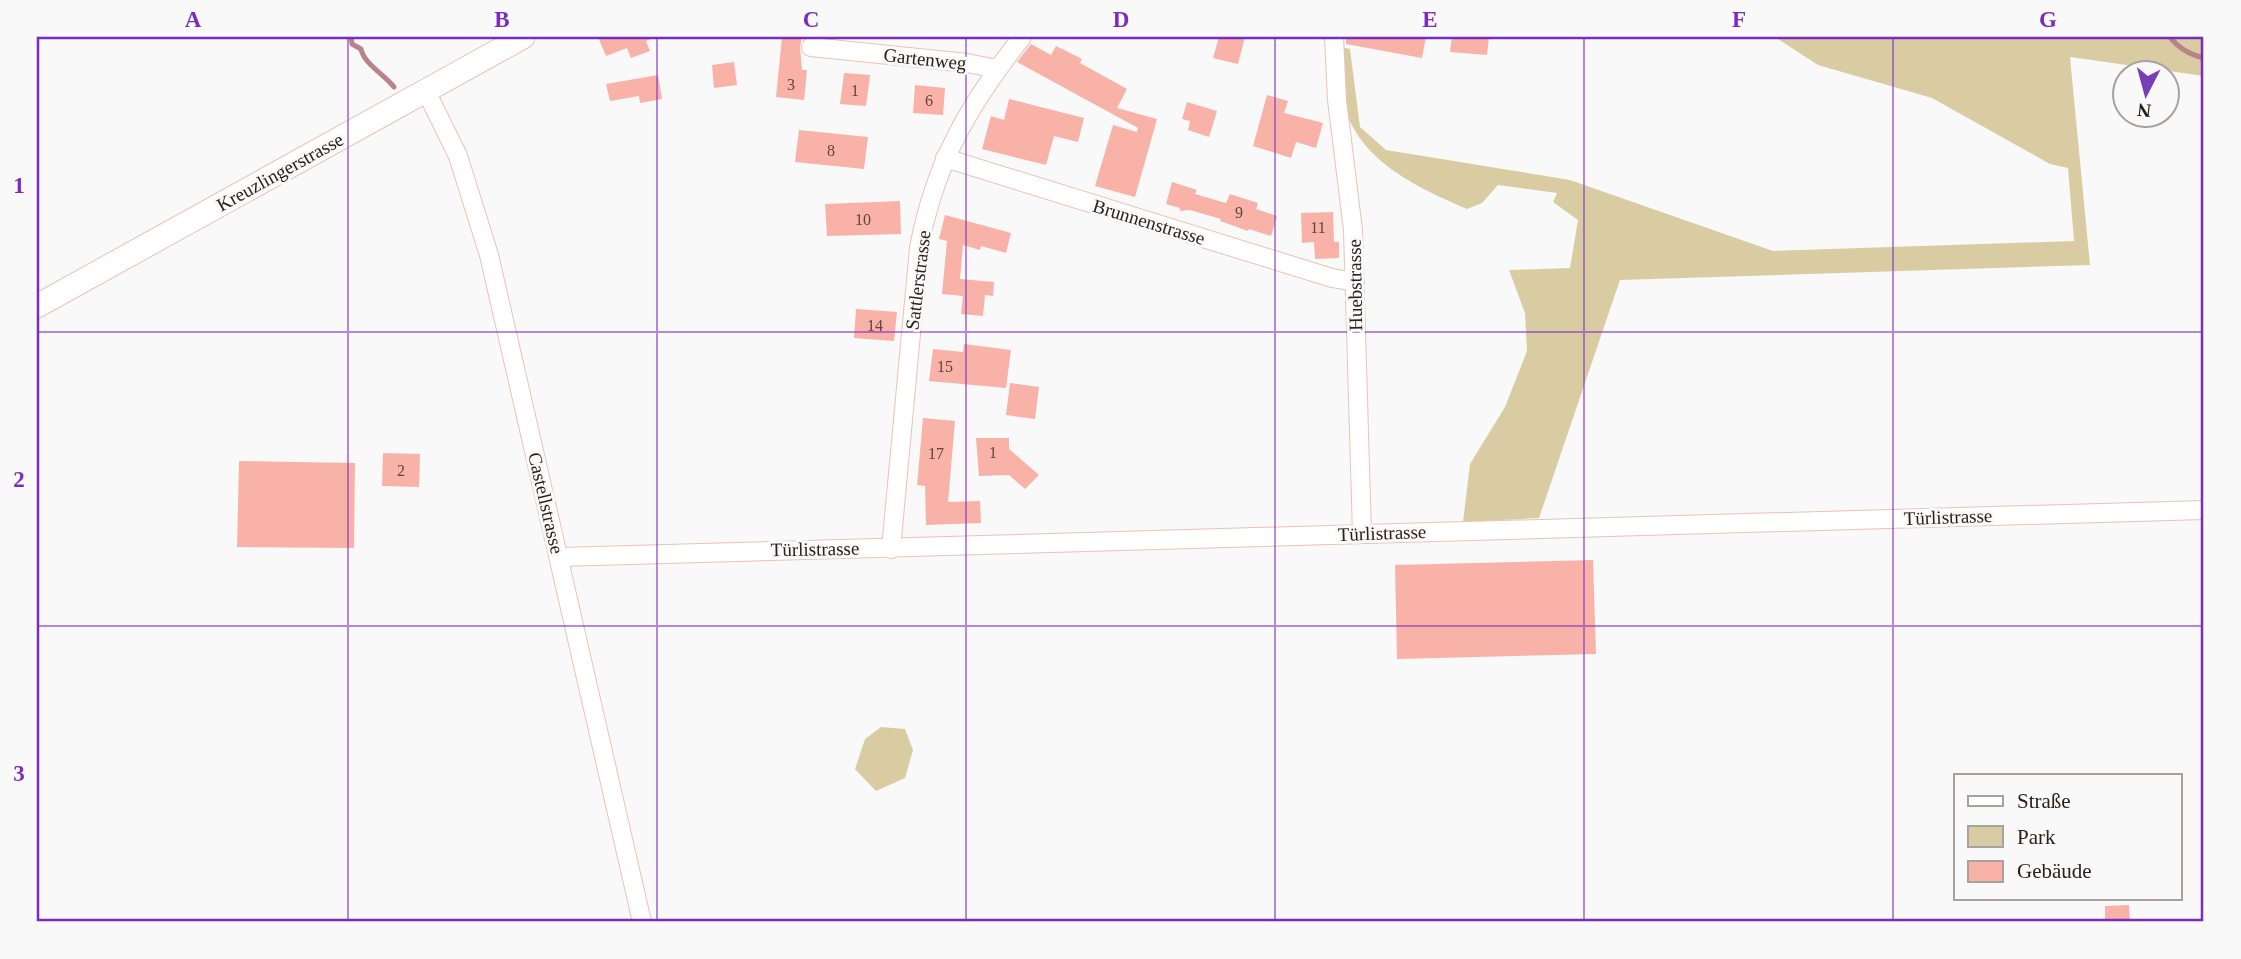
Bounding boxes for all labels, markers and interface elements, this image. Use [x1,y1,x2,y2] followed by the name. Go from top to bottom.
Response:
[185,7,202,32] text: A
[494,7,510,32] text: B
[803,7,819,32] text: C
[1113,7,1129,32] text: D
[1422,7,1438,32] text: E
[1732,7,1746,32] text: F
[2039,7,2057,32] text: G
[882,44,968,74] street label: Gartenweg
[2112,60,2182,130] north arrow
[787,76,795,93] house number: 3
[851,82,859,99] house number: 1
[925,92,933,109] house number: 6
[2136,99,2152,122] text: N
[213,129,347,215] street label: Kreuzlingerstrasse
[827,142,835,159] house number: 8
[13,173,25,198] text: 1
[1090,195,1208,249] street label: Brunnenstrasse
[1235,204,1243,221] house number: 9
[855,211,871,228] house number: 10
[1310,219,1326,236] house number: 11
[901,229,935,331] street label: Sattlerstrasse
[1344,239,1366,331] street label: Huebstrasse
[867,317,883,334] house number: 14
[937,358,953,375] house number: 15
[989,444,997,461] house number: 1
[928,445,944,462] house number: 17
[524,450,568,556] street label: Castellstrasse
[397,462,405,479] house number: 2
[13,467,25,492] text: 2
[1903,505,1993,529] street label: Türlistrasse
[1337,521,1427,545] street label: Türlistrasse
[770,538,860,560] street label: Türlistrasse
[13,761,25,786] text: 3
[1954,774,2182,900] legend
[2017,789,2071,813] text: Straße
[2017,825,2056,849] text: Park
[2017,859,2092,883] text: Gebäude

